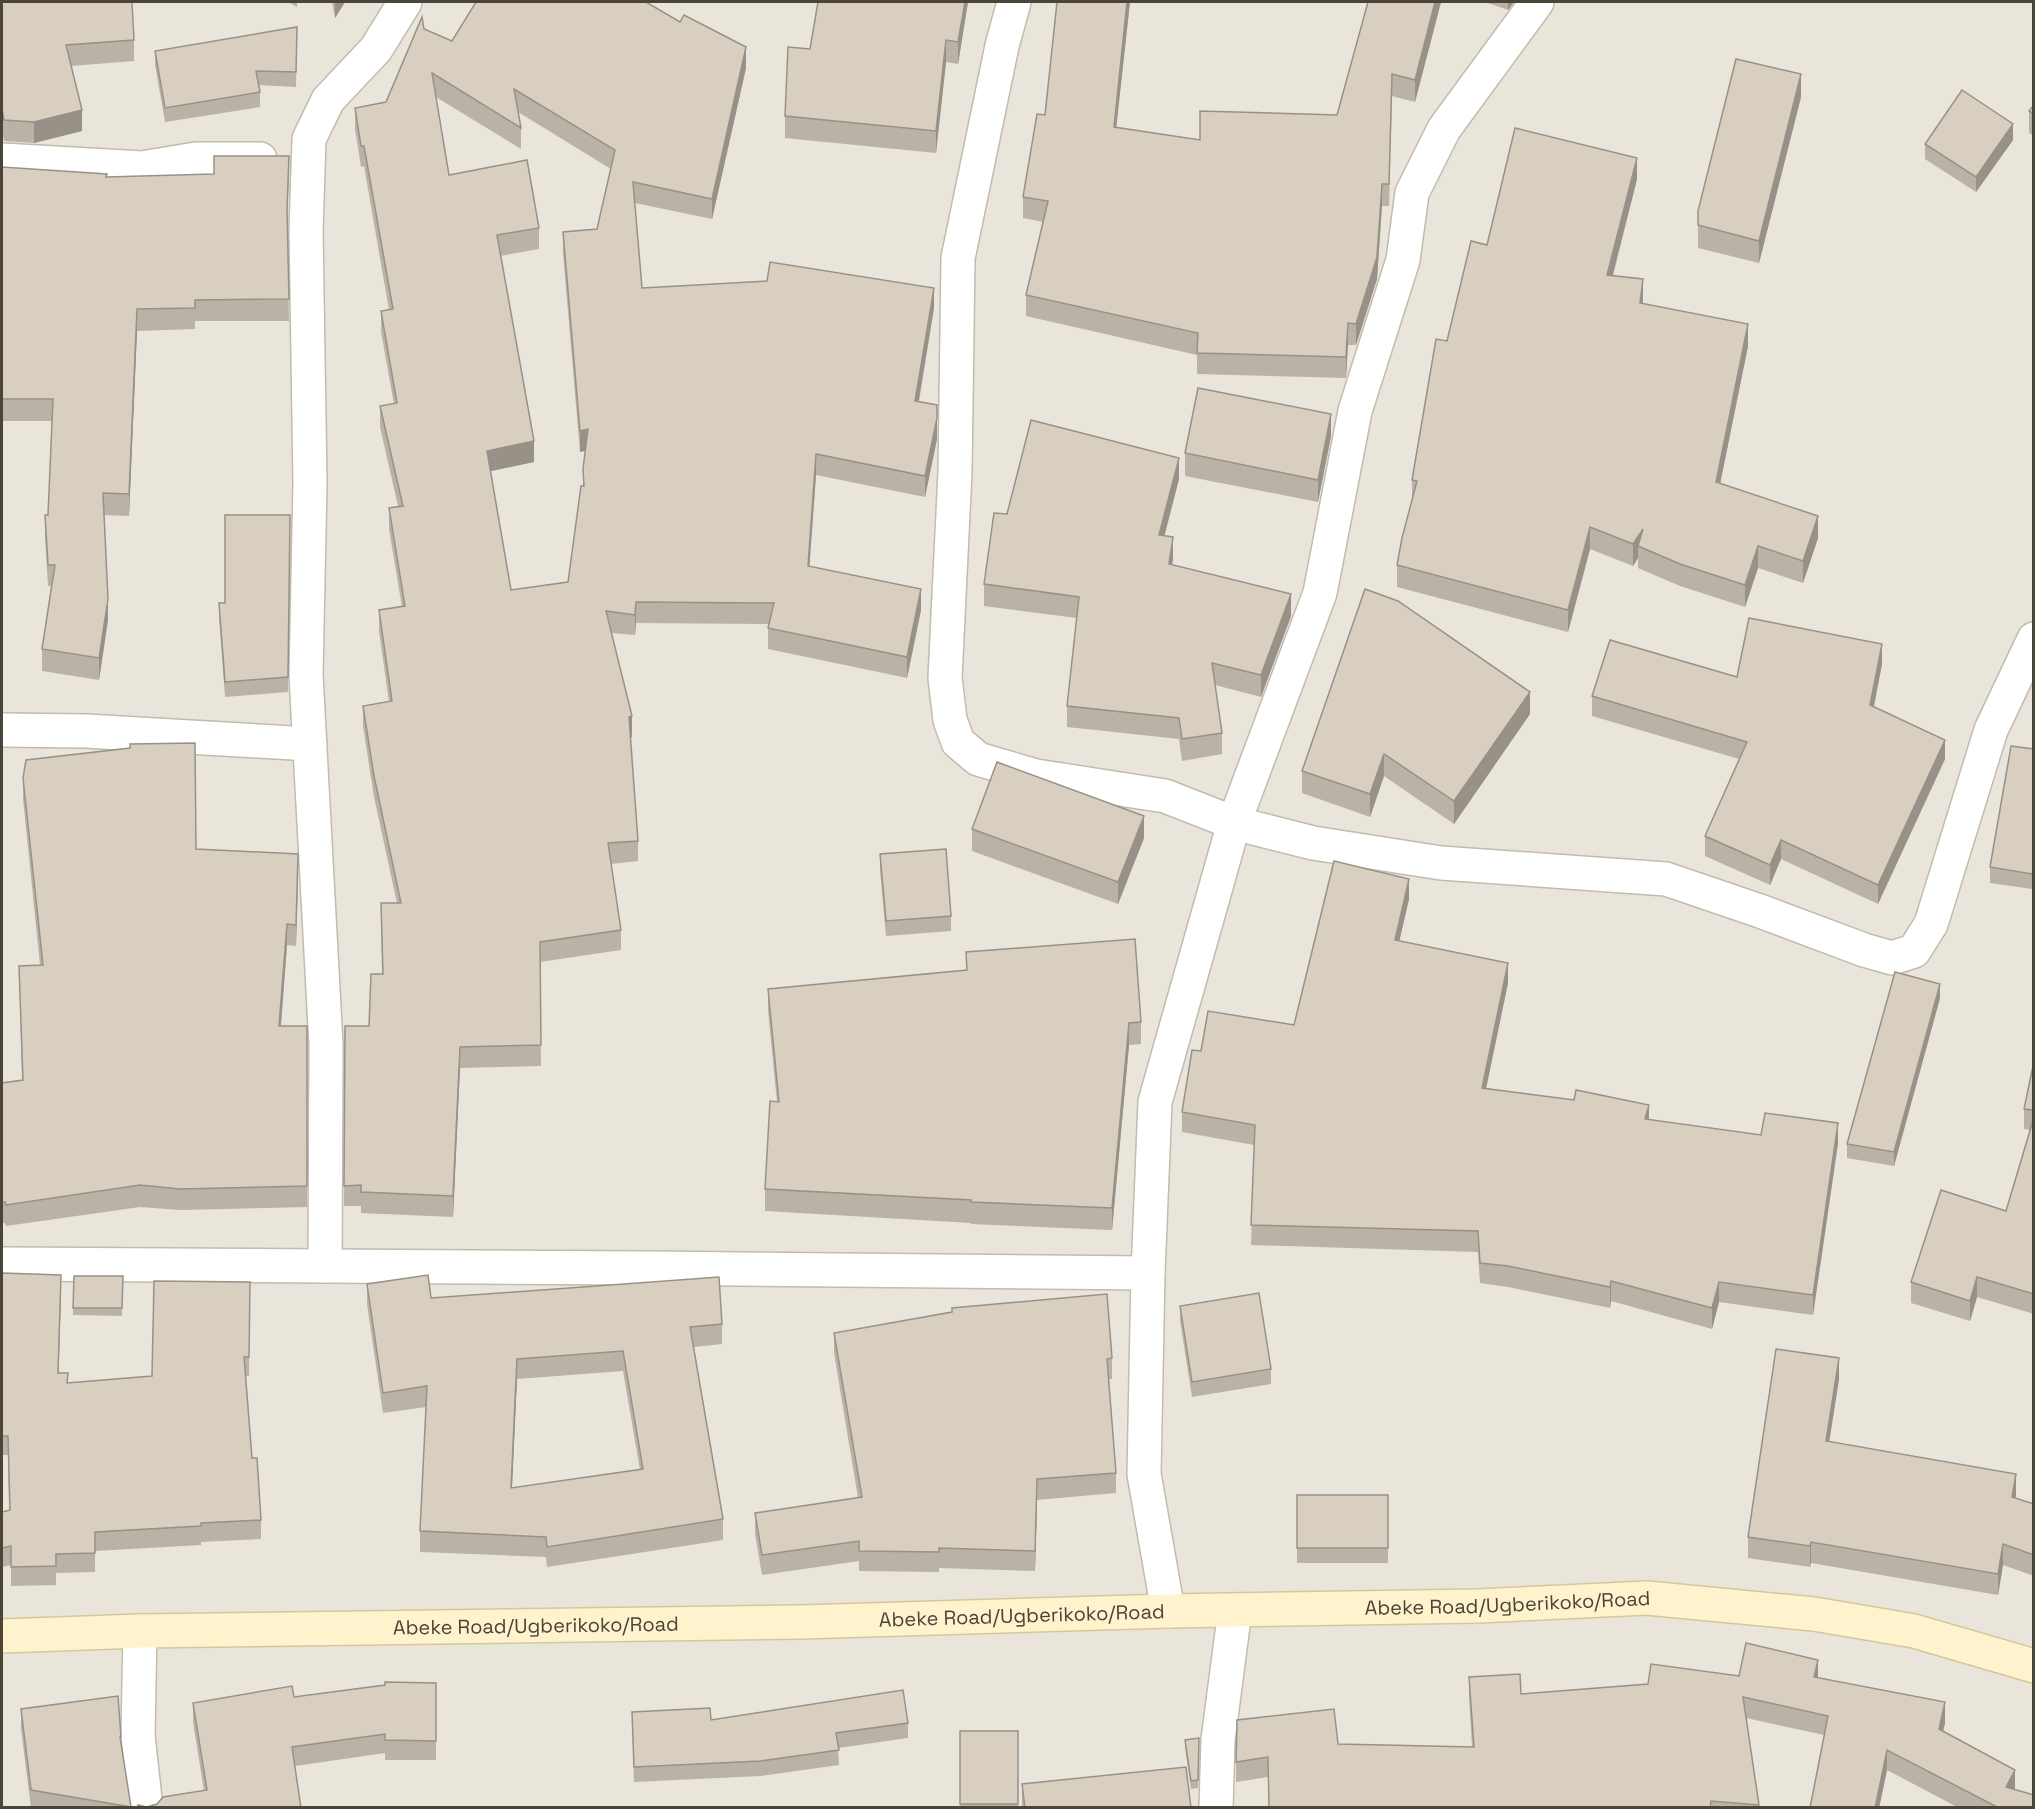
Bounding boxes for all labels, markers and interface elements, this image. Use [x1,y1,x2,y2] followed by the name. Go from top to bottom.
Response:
[1365,1585,1651,1621] street label: Abeke Road/Ugberikoko/Road
[879,1598,1165,1633] street label: Abeke Road/Ugberikoko/Road
[393,1611,679,1641] street label: Abeke Road/Ugberikoko/Road

